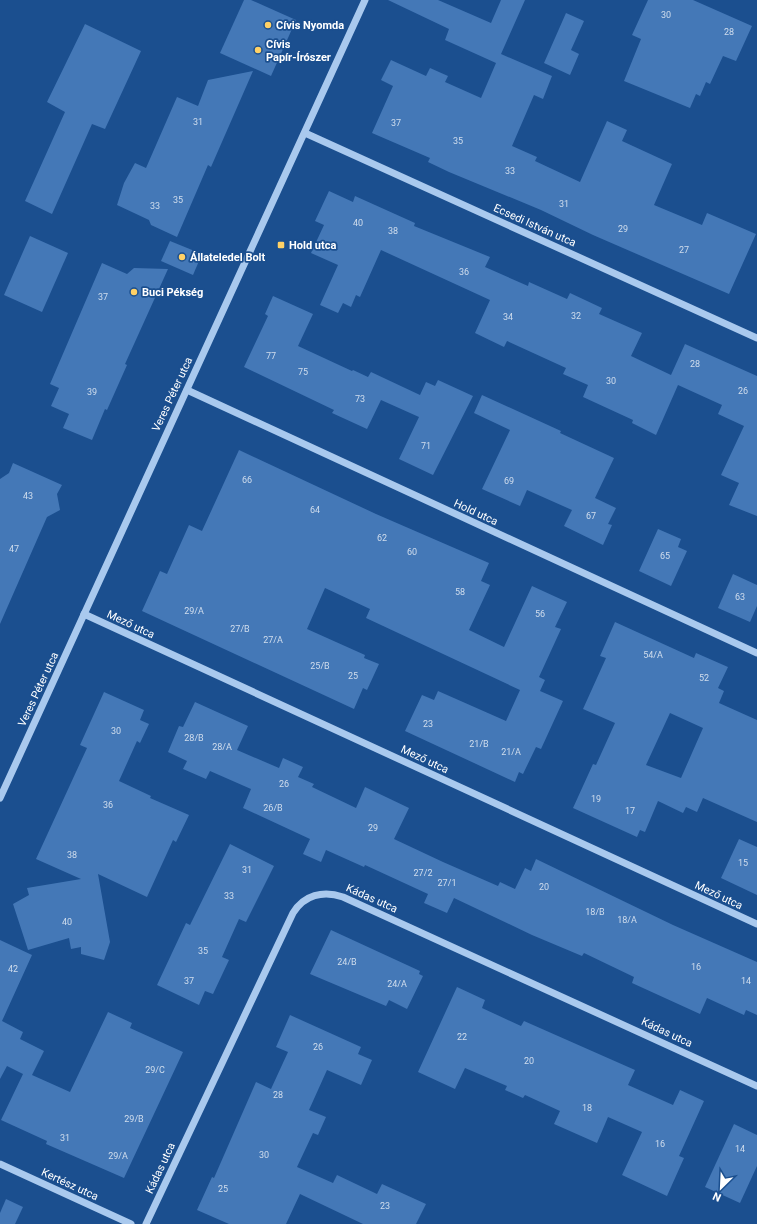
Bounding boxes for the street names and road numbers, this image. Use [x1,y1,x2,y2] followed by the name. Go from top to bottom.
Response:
[492,201,578,249] street label: Ecsedi István utca
[150,355,195,433] street label: Veres Péter utca
[452,497,500,528] street label: Hold utca
[105,608,157,641] street label: Mező utca
[16,650,61,728] street label: Veres Péter utca
[399,743,451,776] street label: Mező utca
[693,879,745,912] street label: Mező utca
[344,881,400,916] street label: Kádas utca
[639,1015,694,1050] street label: Kádas utca
[143,1141,178,1196] street label: Kádas utca
[39,1166,100,1203] street label: Kertész utca

